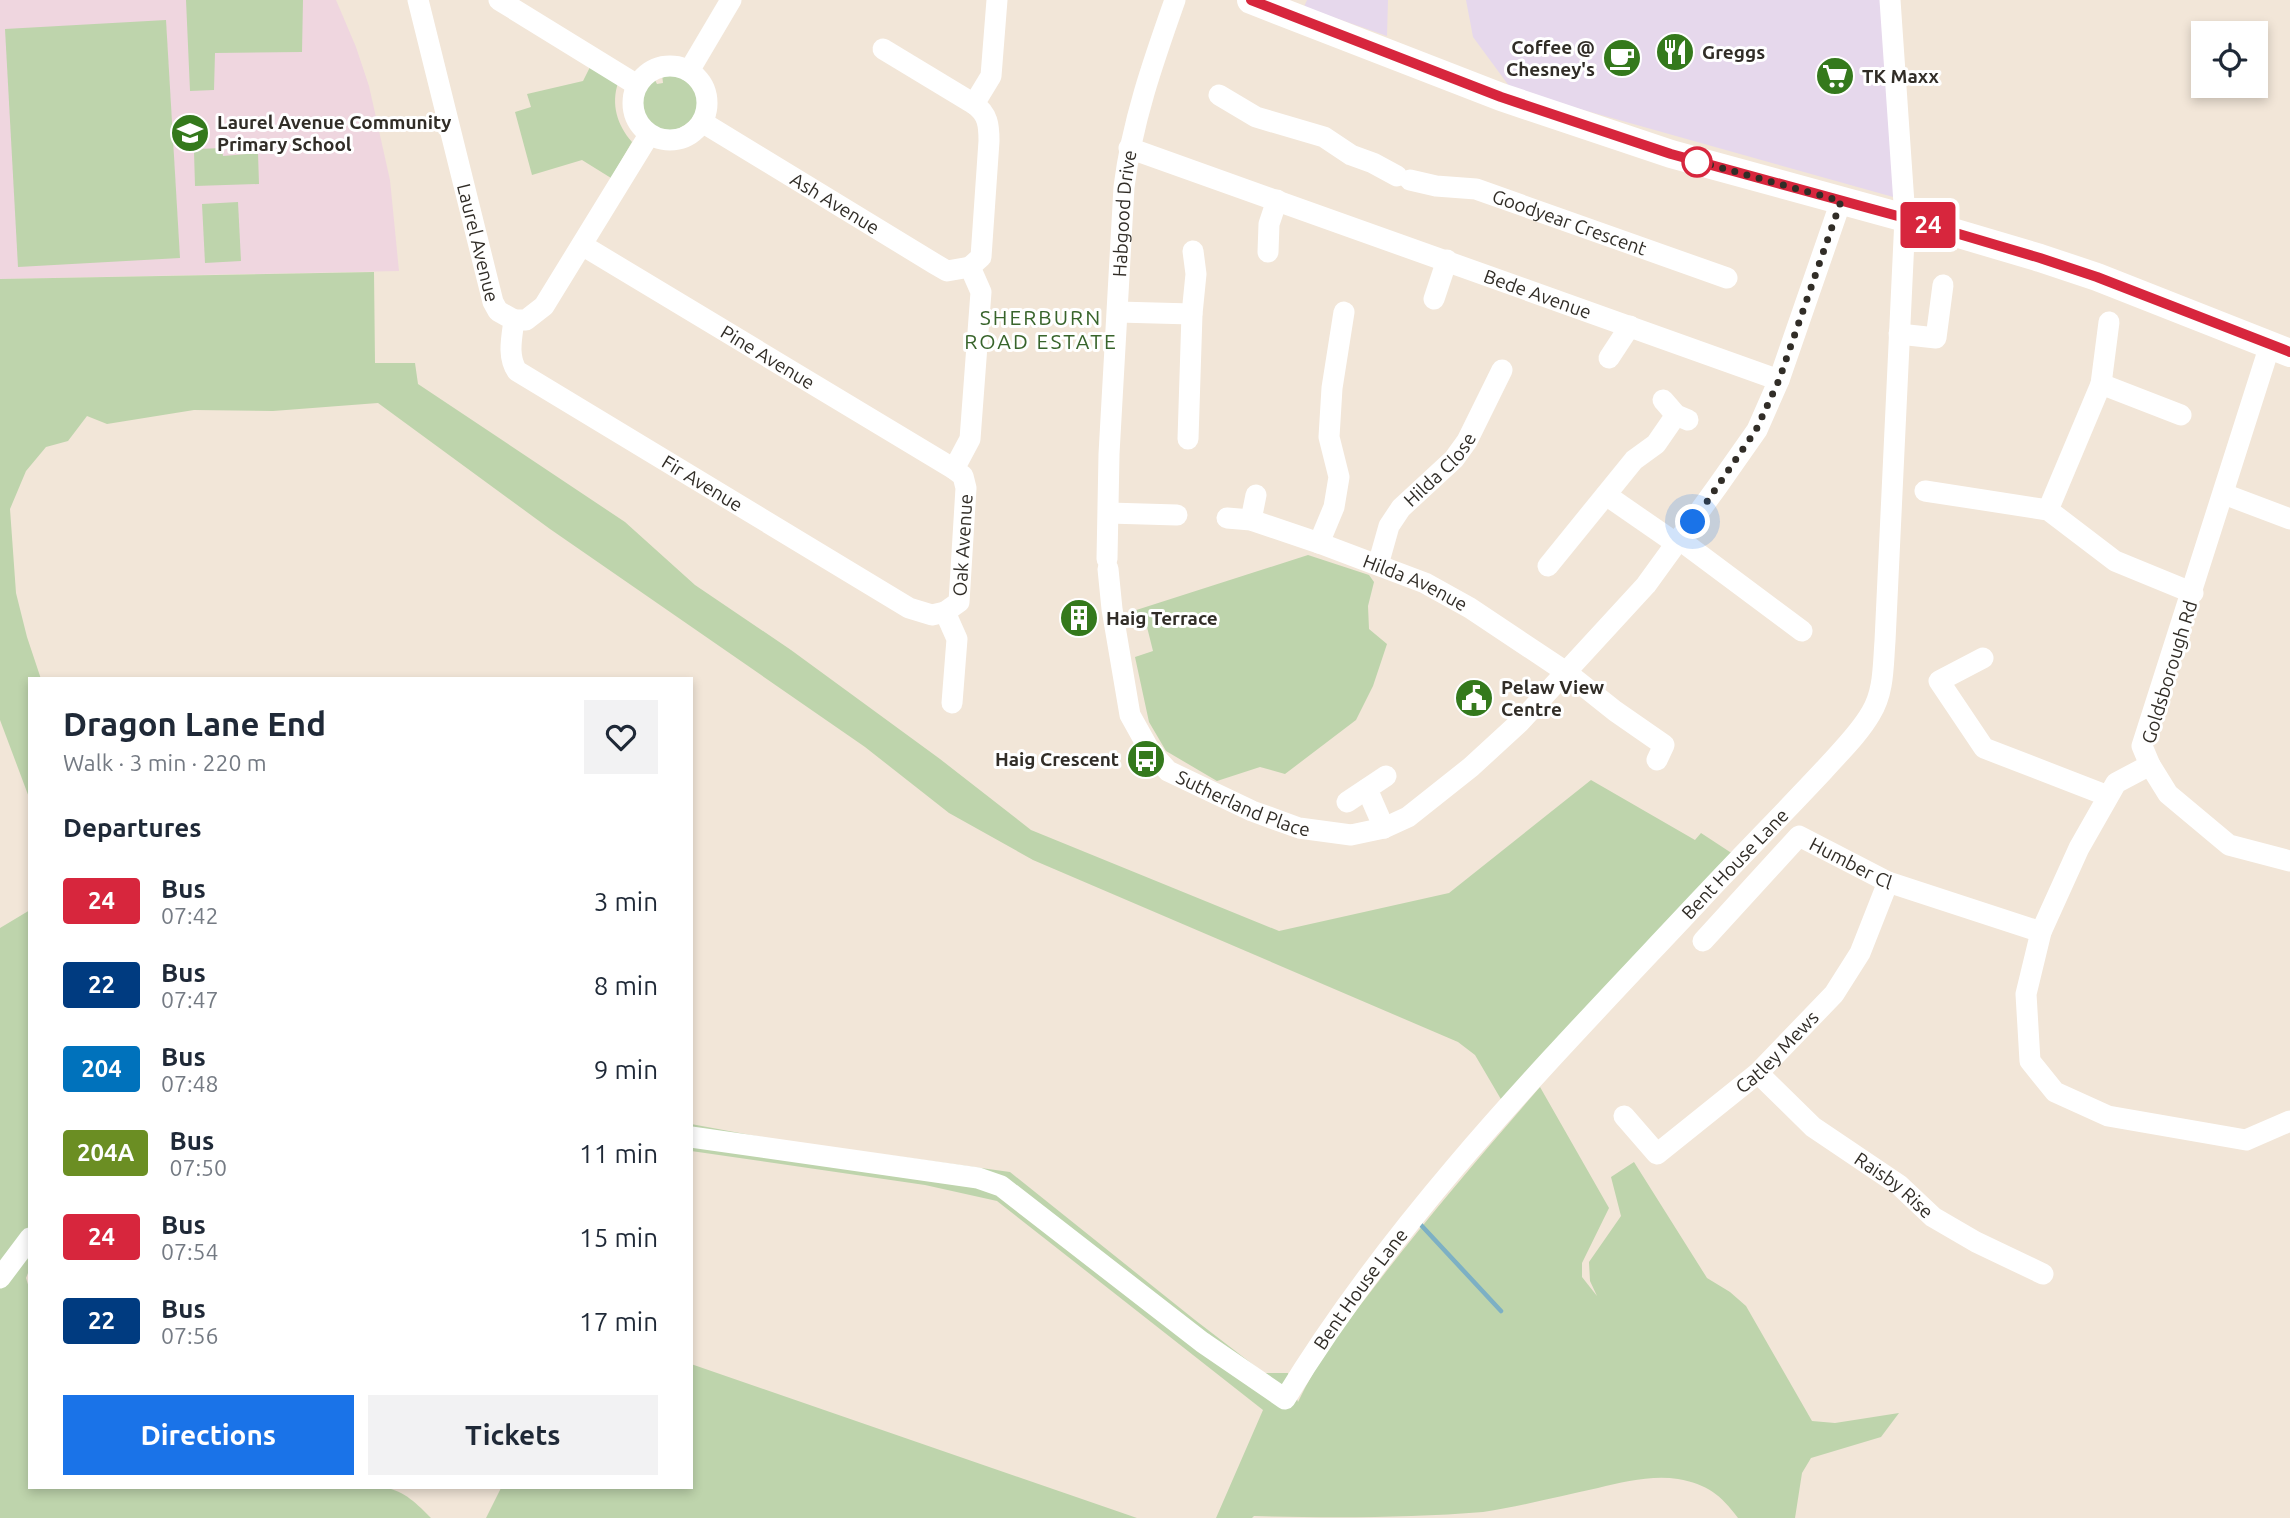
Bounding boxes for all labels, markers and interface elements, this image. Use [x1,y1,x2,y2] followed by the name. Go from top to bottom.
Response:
[2191,21,2268,98] map controls
[2191,21,2268,98] button: locate
[1654,31,1696,73] restaurant icon: Greggs
[1506,36,1595,80] place label: Coffee @ Chesney's
[1601,37,1643,79] cafe icon: Coffee @ Chesney's
[1702,41,1765,63] place label: Greggs
[1814,55,1856,97] supermarket icon: TK Maxx
[1862,65,1940,87] place label: TK Maxx
[217,111,451,155] place label: Laurel Avenue Community Primary School
[169,112,211,154] school or university icon: Laurel Avenue Community Primary School
[1682,147,1712,177] unlabelled marker
[1108,148,1141,278] street label: Habgood Drive
[787,168,884,239] street label: Ash Avenue
[453,181,504,304] street label: Laurel Avenue
[1489,185,1650,260] street label: Goodyear Crescent
[1896,202,1960,248] line badge: 24
[1914,211,1942,238] text: 24
[1481,265,1594,323] street label: Bede Avenue
[964,305,1118,353] district label: SHERBURN ROAD ESTATE
[717,320,819,394] street label: Pine Avenue
[1399,429,1480,511] street label: Hilda Close
[658,450,747,516] street label: Fir Avenue
[948,493,977,597] street label: Oak Avenue
[1675,504,1710,539] your location
[1360,550,1471,615] street label: Hilda Avenue
[1058,597,1100,639] building icon: Haig Terrace
[2137,598,2201,746] street label: Goldsborough Rd
[1106,607,1218,629] place label: Haig Terrace
[1501,676,1604,720] place label: Pelaw View Centre
[1453,677,1495,719] public building icon: Pelaw View Centre
[584,700,658,774] button: heart
[63,705,326,742] text: Dragon Lane End
[1125,738,1167,780] bus stop icon: Haig Crescent
[995,748,1119,770] place label: Haig Crescent
[63,750,267,775] text: Walk · 3 min · 220 m
[1173,766,1311,840] street label: Sutherland Place
[1677,804,1793,923] street label: Bent House Lane
[63,813,201,842] text: Departures
[1806,832,1895,894] street label: Humber Cl
[161,874,206,903] text: Bus
[88,887,115,914] text: 24
[594,887,658,916] text: 3 min
[161,903,219,928] text: 07:42
[161,958,206,987] text: Bus
[88,971,115,998] text: 22
[594,971,658,1000] text: 8 min
[161,987,219,1012] text: 07:47
[1731,1006,1823,1098] street label: Catley Mews
[161,1042,206,1071] text: Bus
[81,1055,122,1082] text: 204
[594,1055,658,1084] text: 9 min
[161,1071,219,1096] text: 07:48
[169,1126,214,1155] text: Bus
[77,1139,134,1166] text: 204A
[579,1139,658,1168] text: 11 min
[1851,1147,1938,1223] street label: Raisby Rise
[169,1155,227,1180] text: 07:50
[161,1210,206,1239] text: Bus
[88,1223,115,1250] text: 24
[579,1223,658,1252] text: 15 min
[1309,1224,1412,1353] street label: Bent House Lane
[161,1239,219,1264] text: 07:54
[161,1294,206,1323] text: Bus
[88,1307,115,1334] text: 22
[579,1307,658,1336] text: 17 min
[161,1323,219,1348] text: 07:56
[63,1395,354,1475] button: Directions
[368,1395,658,1475] button: Tickets

